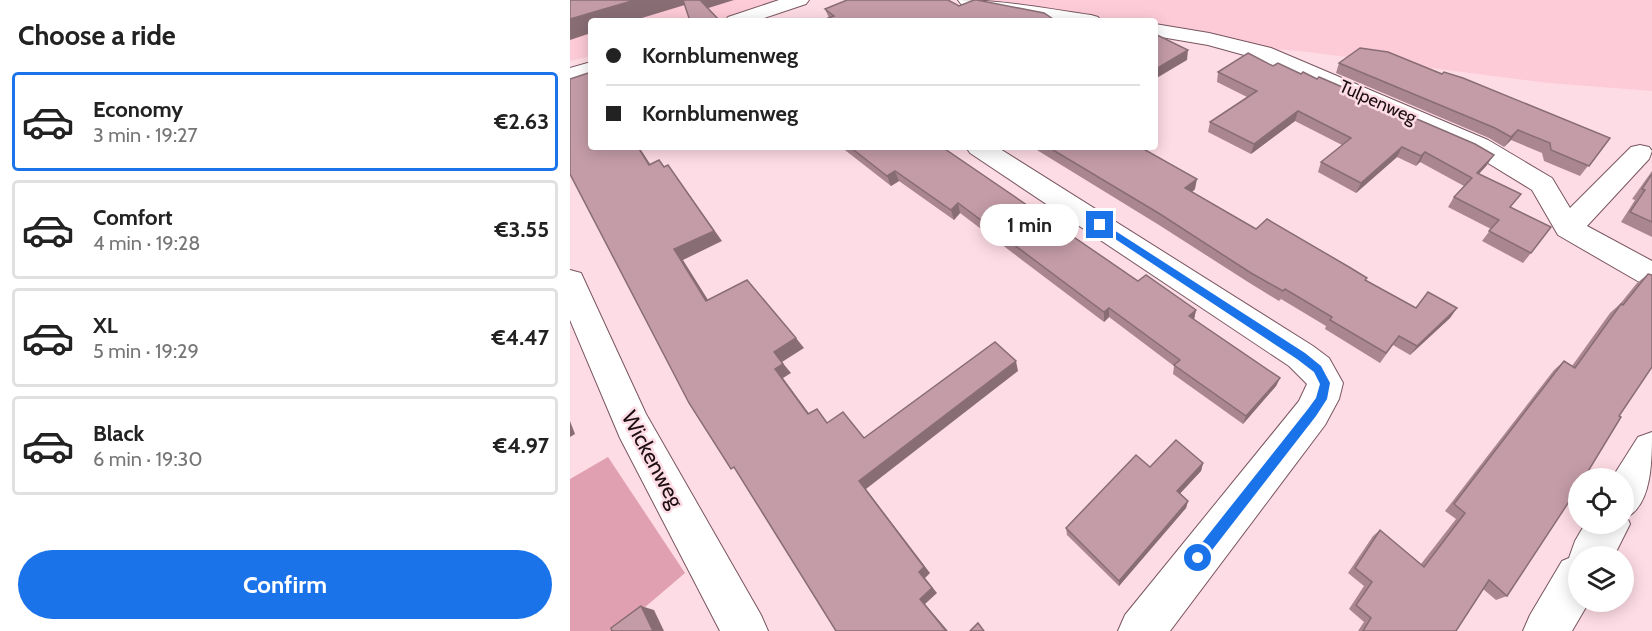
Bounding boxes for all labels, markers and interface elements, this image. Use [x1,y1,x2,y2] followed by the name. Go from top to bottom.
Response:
[18,19,176,52] text: Choose a ride
[642,42,798,69] text: Kornblumenweg
[1336,75,1421,129] street label: Tulpenweg
[21,95,75,149] icon: car
[93,96,183,123] text: Economy
[642,100,798,127] text: Kornblumenweg
[494,108,549,135] text: €2.63
[93,123,198,147] text: 3 min · 19:27
[21,203,75,257] icon: car
[93,204,172,231] text: Comfort
[980,204,1079,246] callout: 1 min
[1086,211,1113,238] route end
[1007,213,1052,237] text: 1 min
[495,216,549,243] text: €3.55
[93,231,200,255] text: 4 min · 19:28
[21,311,75,365] icon: car
[93,312,118,339] text: XL
[491,324,549,351] text: €4.47
[93,339,199,363] text: 5 min · 19:29
[616,406,690,513] street label: Wickenweg
[21,419,75,473] icon: car
[93,420,144,447] text: Black
[493,432,549,459] text: €4.97
[93,447,202,471] text: 6 min · 19:30
[1568,468,1634,612] map controls
[1568,468,1634,534] button: locate
[1184,544,1211,571] route start
[1568,546,1634,612] button: layers
[18,550,552,619] button: Confirm

